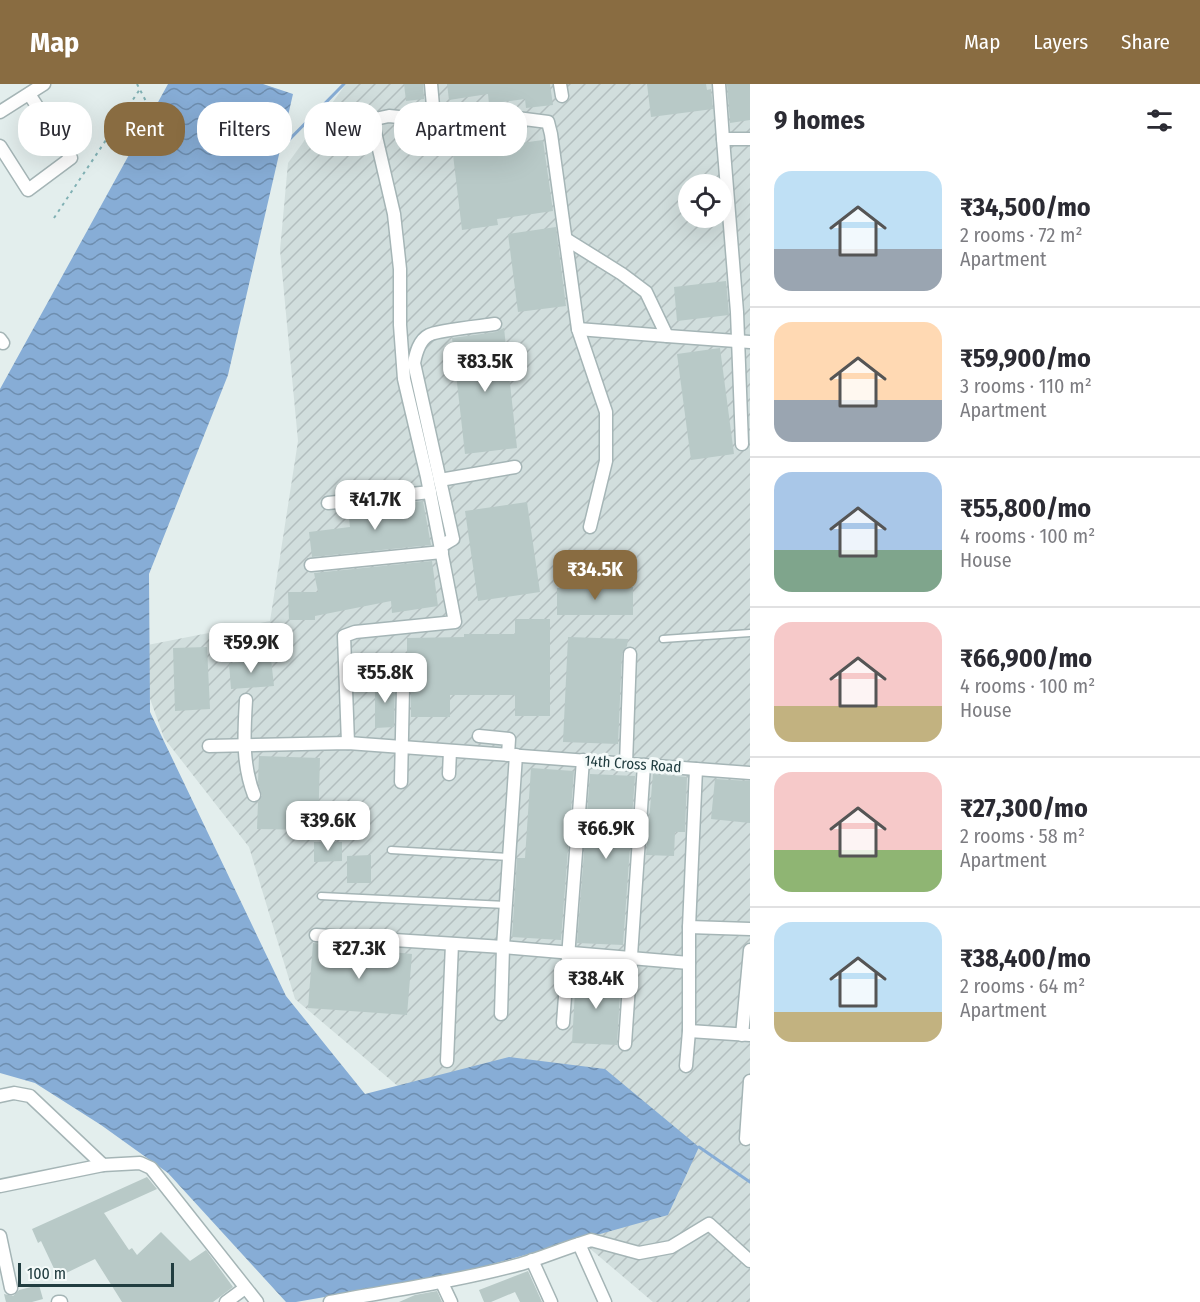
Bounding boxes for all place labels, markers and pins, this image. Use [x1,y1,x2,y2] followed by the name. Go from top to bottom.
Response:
[436,342,534,393] pin: ₹83.5K
[326,480,424,531] pin: ₹41.7K
[546,550,644,601] pin: ₹34.5K
[202,623,300,674] pin: ₹59.9K
[336,653,434,704] pin: ₹55.8K
[279,801,377,852] pin: ₹39.6K
[557,809,655,860] pin: ₹66.9K
[310,929,408,980] pin: ₹27.3K
[547,959,645,1010] pin: ₹38.4K

